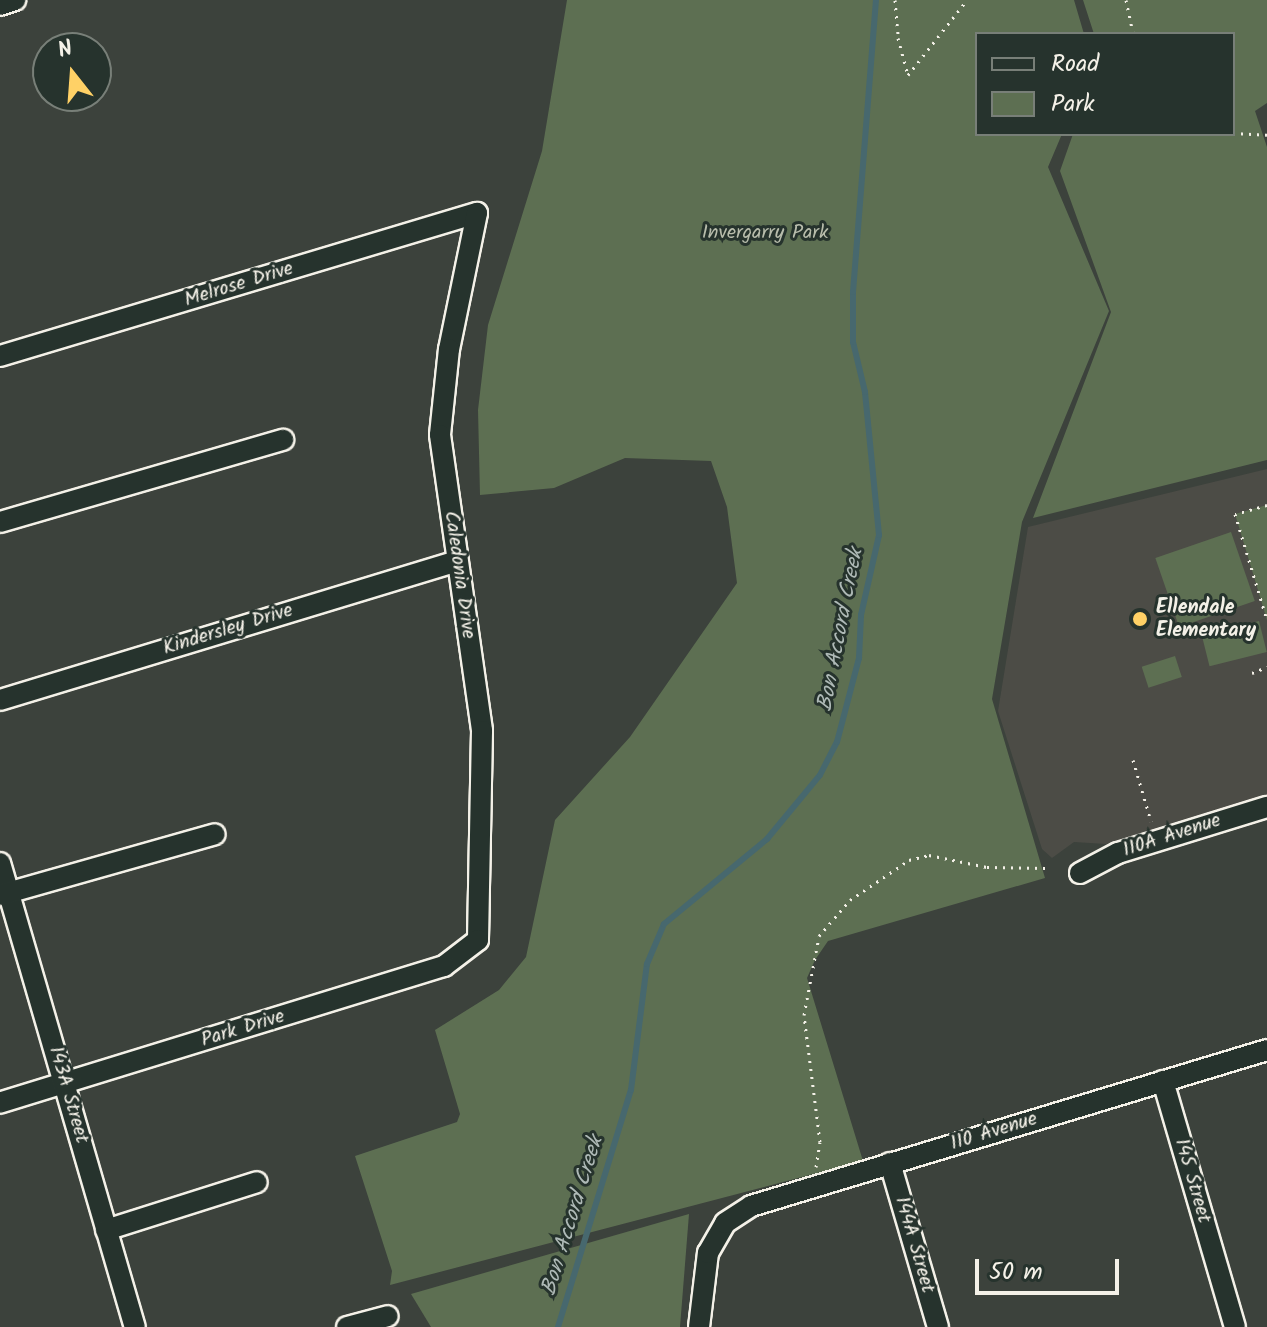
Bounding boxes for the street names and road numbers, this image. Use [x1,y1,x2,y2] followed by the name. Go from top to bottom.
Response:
[182,257,296,313] street label: Melrose Drive
[438,510,480,640] street label: Caledonia Drive
[160,599,296,661] street label: Kindersley Drive
[1120,809,1224,863] street label: 110A Avenue
[198,1005,288,1053] street label: Park Drive
[43,1044,93,1146] street label: 143A Street
[948,1107,1040,1157] street label: 110 Avenue
[1169,1136,1215,1226] street label: 145 Street
[889,1194,939,1296] street label: 144A Street

